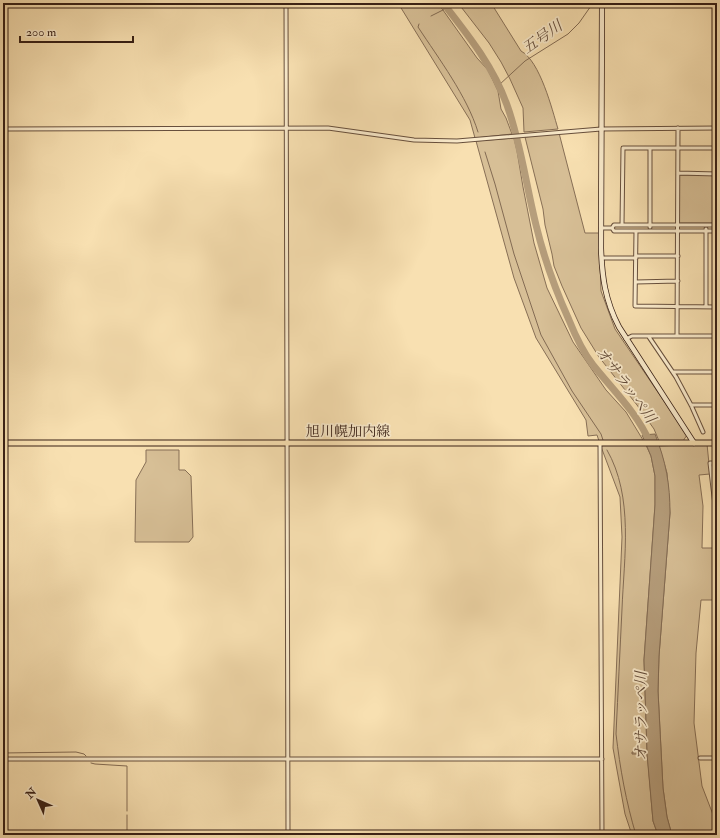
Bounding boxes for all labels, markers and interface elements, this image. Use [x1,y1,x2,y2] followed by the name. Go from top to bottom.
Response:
[518,16,568,58] water label: 五号川
[20,18,133,44] scale bar
[26,25,57,40] text: 200 m
[592,343,661,429] water label: オサラッペ川
[306,423,390,440] street label: 旭川幌加内線
[632,669,651,761] water label: オサラッペ川
[18,780,58,820] north arrow
[22,784,40,802] text: N

